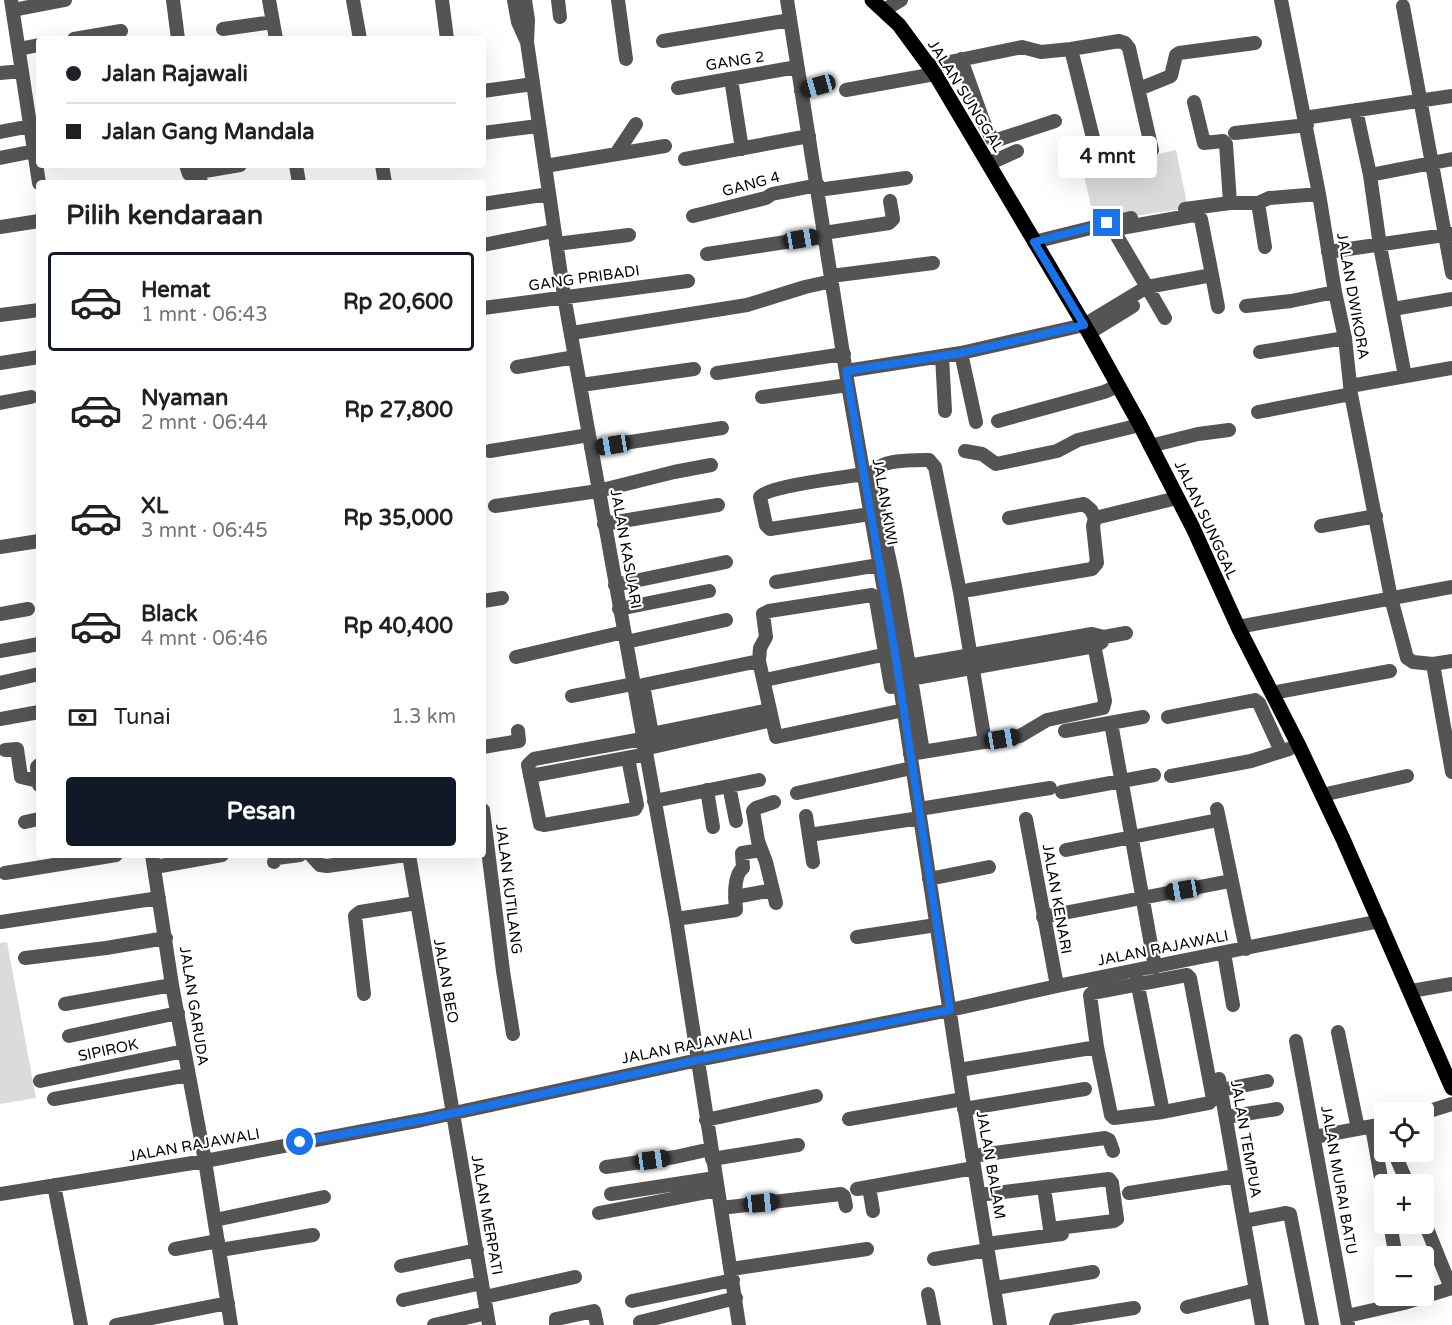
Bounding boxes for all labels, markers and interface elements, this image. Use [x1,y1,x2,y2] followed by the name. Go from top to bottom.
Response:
[924,37,1008,156] street label: JALAN SUNGGAL
[704,47,766,75] street label: GANG 2
[102,61,248,87] text: Jalan Rajawali
[798,72,838,100] car
[102,119,315,145] text: Jalan Gang Mandala
[1058,136,1156,178] callout: 4 mnt
[1080,145,1135,169] text: 4 mnt
[720,168,782,200] street label: GANG 4
[66,199,263,232] text: Pilih kendaraan
[1093,209,1120,236] route end
[782,227,820,251] car
[1333,231,1373,361] street label: JALAN DWIKORA
[527,261,641,295] street label: GANG PRIBADI
[69,275,123,329] icon: car
[141,277,210,303] text: Hemat
[343,289,453,315] text: Rp 20,600
[141,303,268,327] text: 1 mnt · 06:43
[69,383,123,437] icon: car
[141,385,228,411] text: Nyaman
[344,397,453,423] text: Rp 27,800
[141,411,268,435] text: 2 mnt · 06:44
[594,433,632,457] car
[869,457,901,547] street label: JALAN KIWI
[1171,458,1242,583] street label: JALAN SUNGGAL
[607,488,645,610] street label: JALAN KASUARI
[69,491,123,545] icon: car
[141,493,168,519] text: XL
[343,505,453,531] text: Rp 35,000
[141,519,268,543] text: 3 mnt · 06:45
[69,599,123,653] icon: car
[141,601,198,627] text: Black
[343,613,453,639] text: Rp 40,400
[141,627,268,651] text: 4 mnt · 06:46
[66,701,99,734] icon: cash
[114,704,171,730] text: Tunai
[391,705,456,729] text: 1.3 km
[983,727,1021,751] car
[66,777,456,846] button: Pesan
[492,823,526,955] street label: JALAN KUTILANG
[1038,843,1076,955] street label: JALAN KENARI
[1164,878,1202,902] car
[1096,926,1230,970] street label: JALAN RAJAWALI
[430,937,462,1025] street label: JALAN BEO
[176,945,212,1067] street label: JALAN GARUDA
[620,1024,754,1068] street label: JALAN RAJAWALI
[76,1035,140,1065] street label: SIPIROK
[1227,1079,1265,1199] street label: JALAN TEMPUA
[1374,1102,1434,1306] map controls
[1374,1102,1434,1162] button: locate
[1317,1104,1361,1256] street label: JALAN MURAI BATU
[973,1110,1009,1220] street label: JALAN BALAM
[127,1125,261,1165] street label: JALAN RAJAWALI
[286,1128,313,1155] route start
[633,1149,671,1171] car
[468,1154,506,1276] street label: JALAN MERPATI
[1374,1174,1434,1234] button: +
[742,1192,780,1214] car
[1374,1246,1434,1306] button: −

